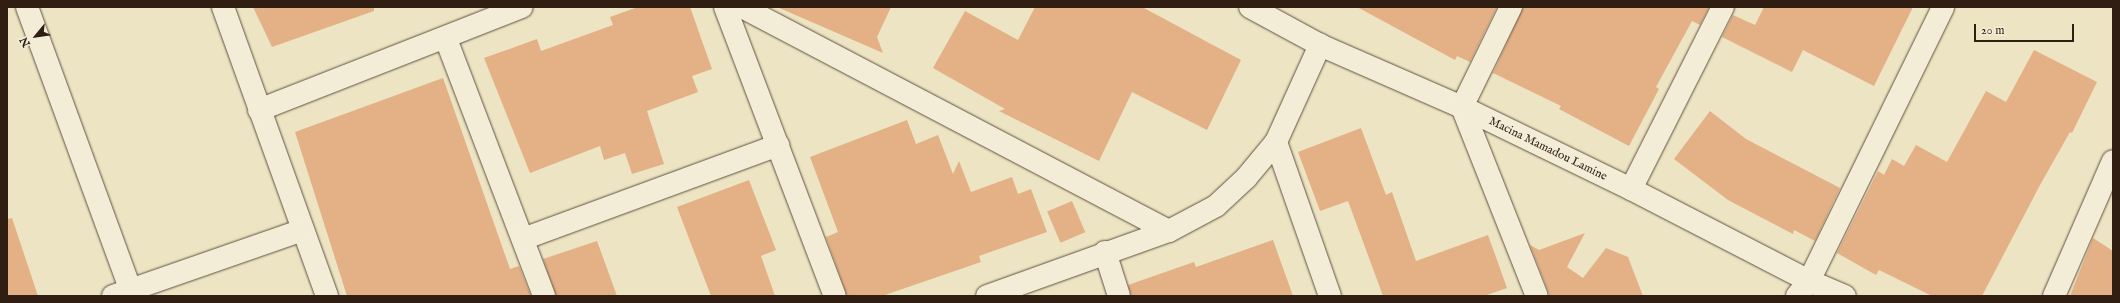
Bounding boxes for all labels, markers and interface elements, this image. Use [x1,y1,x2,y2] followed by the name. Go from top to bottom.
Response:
[16,16,56,56] north arrow
[1976,16,2076,42] scale bar
[1981,23,2004,38] text: 20 m
[17,34,34,49] text: N
[1487,114,1609,184] street label: Macina Mamadou Lamine

